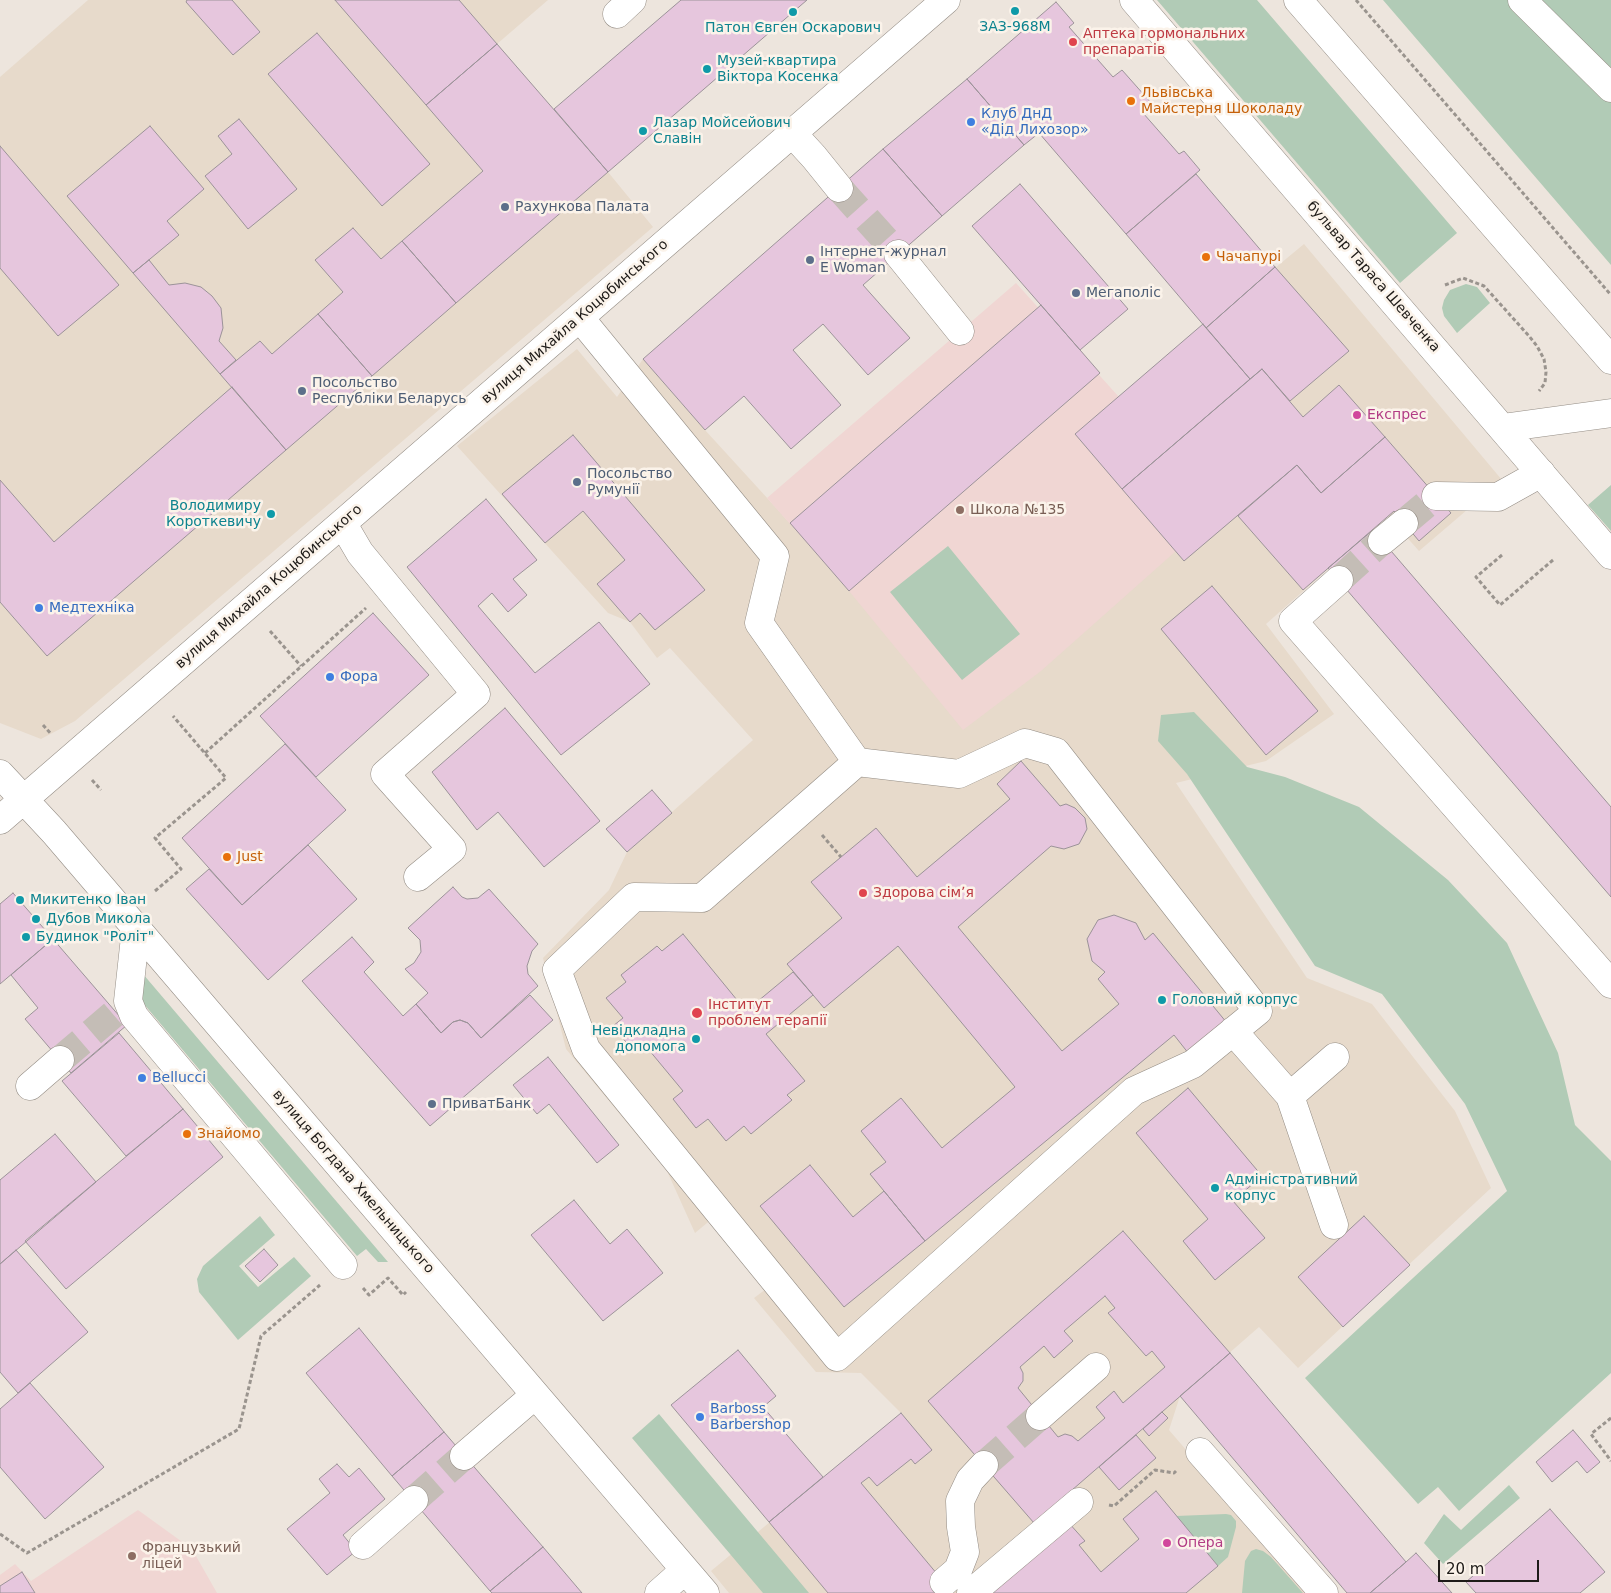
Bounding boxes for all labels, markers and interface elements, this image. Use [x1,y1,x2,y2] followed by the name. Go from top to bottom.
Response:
[1009,5,1021,17] marker: ЗАЗ-968М
[787,6,799,18] marker: Патон Євген Оскарович
[979,19,1051,35] place label: ЗАЗ-968М
[705,20,881,36] place label: Патон Євген Оскарович
[1083,26,1245,58] place label: Аптека гормональних препаратів
[1067,36,1079,48] marker: Аптека гормональних препаратів
[717,53,839,85] place label: Музей-квартира Віктора Косенка
[701,63,713,75] marker: Музей-квартира Віктора Косенка
[1141,85,1302,118] place label: Львівська Майстерня Шоколаду
[1125,95,1137,107] marker: Львівська Майстерня Шоколаду
[981,106,1088,138] place label: Клуб ДнД «Дід Лихозор»
[653,115,791,148] place label: Лазар Мойсейович Славін
[965,116,977,128] marker: Клуб ДнД «Дід Лихозор»
[637,125,649,137] marker: Лазар Мойсейович Славін
[1303,198,1443,356] street label: бульвар Тараса Шевченка
[515,199,649,215] place label: Рахункова Палата
[499,201,511,213] marker: Рахункова Палата
[478,236,672,408] street label: вулиця Михайла Коцюбинського
[820,244,946,276] place label: Інтернет-журнал E Woman
[1216,249,1281,265] place label: Чачапурі
[1200,251,1212,263] marker: Чачапурі
[804,254,816,266] marker: Інтернет-журнал E Woman
[1086,285,1161,301] place label: Мегаполіс
[1070,287,1082,299] marker: Мегаполіс
[312,375,467,408] place label: Посольство Республіки Беларусь
[296,385,308,397] marker: Посольство Республіки Беларусь
[1367,407,1426,423] place label: Експрес
[1351,409,1363,421] marker: Експрес
[587,466,672,498] place label: Посольство Румунії
[571,476,583,488] marker: Посольство Румунії
[166,498,261,530] place label: Володимиру Короткевичу
[172,501,366,673] street label: вулиця Михайла Коцюбинського
[970,502,1065,518] place label: Школа №135
[954,504,966,516] marker: Школа №135
[265,508,277,520] marker: Володимиру Короткевичу
[49,600,135,616] place label: Медтехніка
[33,602,45,614] marker: Медтехніка
[340,669,378,685] place label: Фора
[324,671,336,683] marker: Фора
[237,849,263,865] place label: Just
[221,851,233,863] marker: Just
[873,885,974,901] place label: Здорова сімʼя
[857,887,869,899] marker: Здорова сімʼя
[30,892,146,908] place label: Микитенко Іван
[14,894,26,906] marker: Микитенко Іван
[46,911,151,927] place label: Дубов Микола
[30,913,42,925] marker: Дубов Микола
[36,929,154,945] place label: Будинок "Роліт"
[20,931,32,943] marker: Будинок "Роліт"
[1172,992,1298,1008] place label: Головний корпус
[1156,994,1168,1006] marker: Головний корпус
[708,997,827,1030] place label: Інститут проблем терапії
[690,1006,704,1020] marker: Інститут проблем терапії
[592,1023,686,1056] place label: Невідкладна допомога
[690,1033,702,1045] marker: Невідкладна допомога
[152,1070,206,1086] place label: Bellucci
[136,1072,148,1084] marker: Bellucci
[269,1087,437,1277] street label: вулиця Богдана Хмельницького
[442,1096,531,1112] place label: ПриватБанк
[426,1098,438,1110] marker: ПриватБанк
[197,1126,260,1142] place label: Знайомо
[181,1128,193,1140] marker: Знайомо
[1225,1172,1358,1204] place label: Адміністративний корпус
[1209,1182,1221,1194] marker: Адміністративний корпус
[710,1401,791,1434] place label: Barboss Barbershop
[694,1411,706,1423] marker: Barboss Barbershop
[1177,1535,1223,1551] place label: Опера
[1161,1537,1173,1549] marker: Опера
[142,1540,241,1572] place label: Французький ліцей
[126,1550,138,1562] marker: Французький ліцей
[1441,1550,1542,1582] scale bar
[1446,1560,1484,1578] text: 20 m

